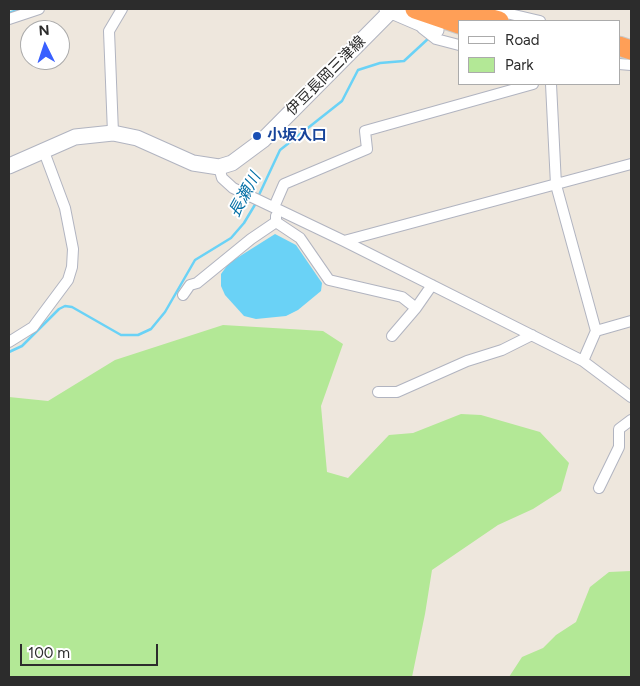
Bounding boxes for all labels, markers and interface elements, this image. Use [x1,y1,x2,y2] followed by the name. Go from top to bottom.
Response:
[20,20,70,70] north arrow
[458,20,620,85] legend
[38,22,50,39] text: N
[505,31,540,49] text: Road
[283,33,369,119] street label: 伊豆長岡三津線
[505,56,534,74] text: Park
[267,127,327,145] place label: 小坂入口
[251,130,263,142] marker: 小坂入口
[225,169,265,221] water label: 長瀬川
[22,634,160,666] scale bar
[28,644,70,662] text: 100 m

